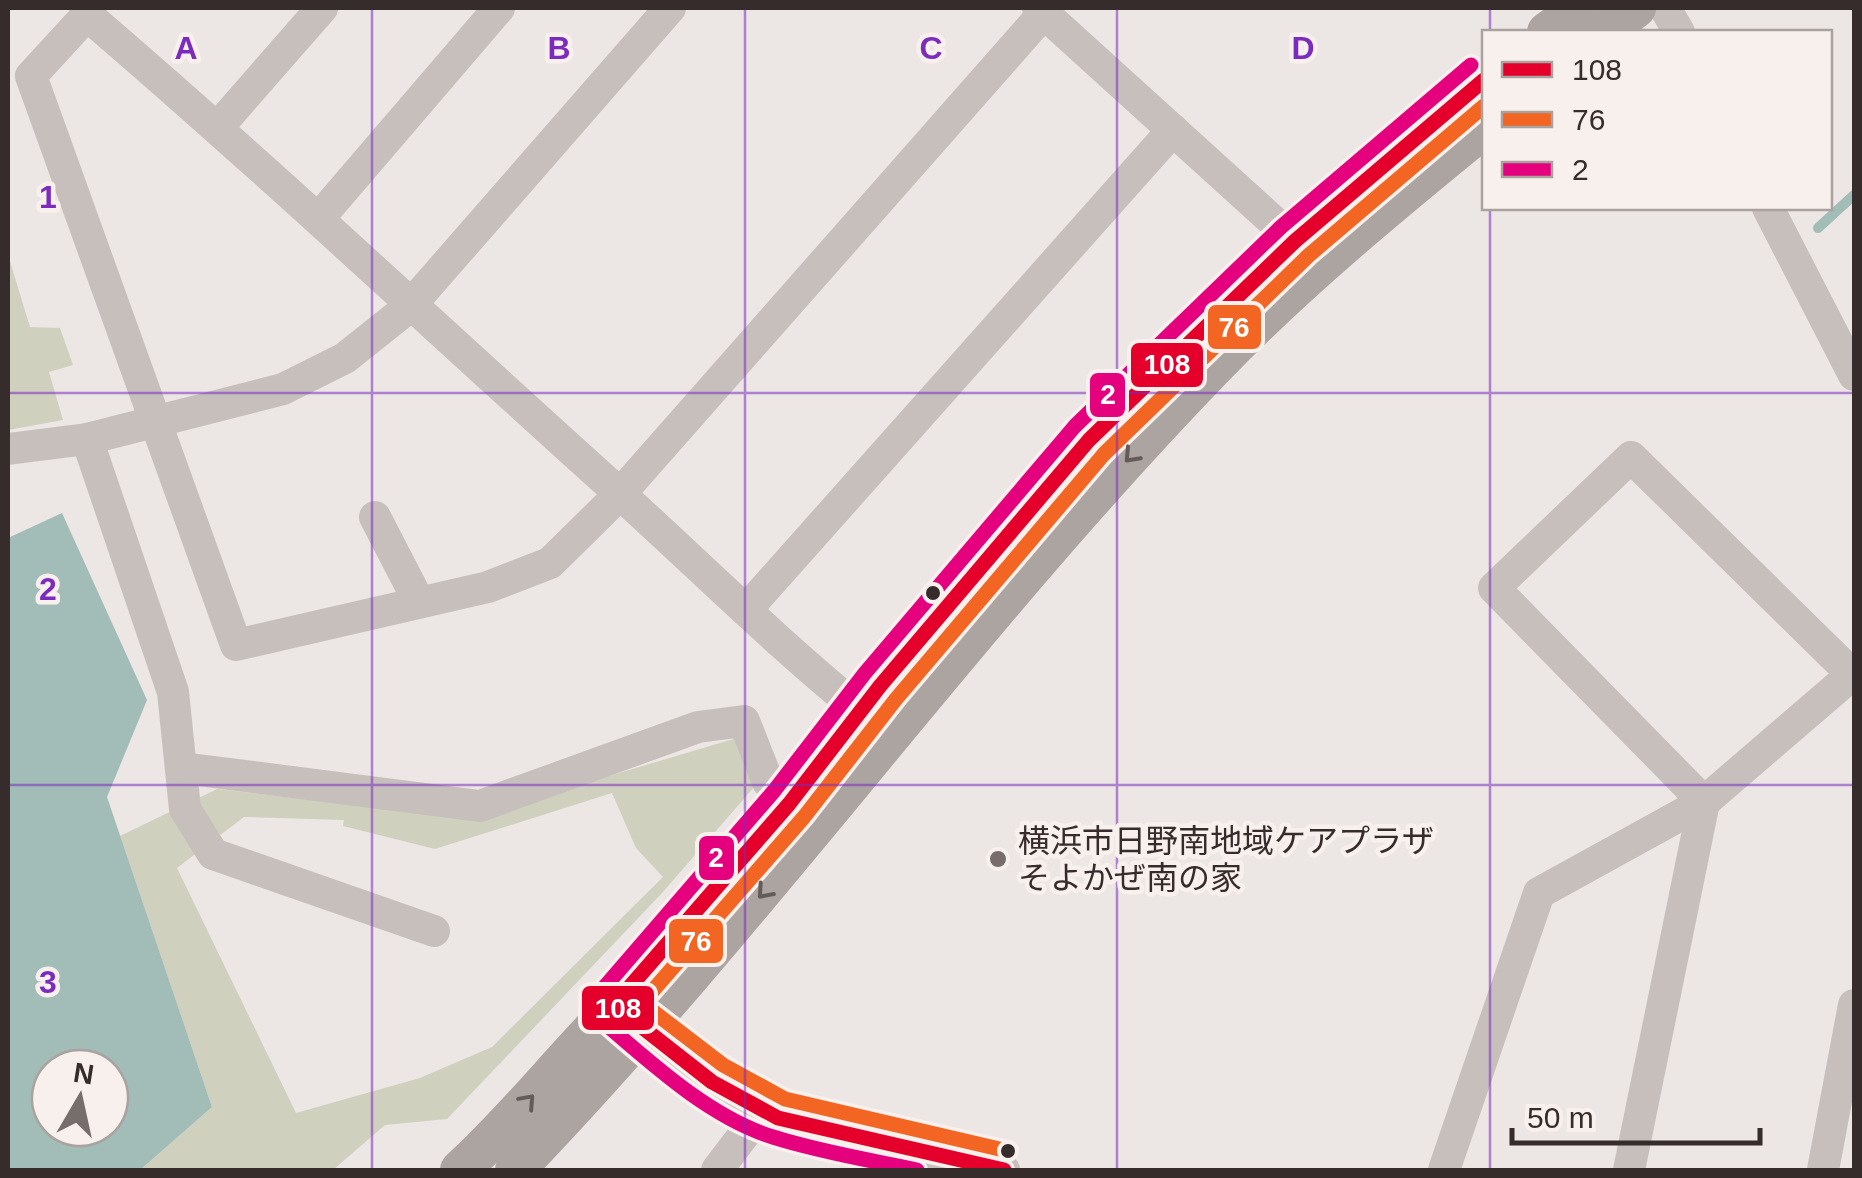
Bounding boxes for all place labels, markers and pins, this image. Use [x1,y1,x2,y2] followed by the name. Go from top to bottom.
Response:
[923,583,943,603] unlabelled marker
[1018,823,1434,896] place label: 横浜市日野南地域ケアプラザ そよかぜ南の家
[987,848,1009,870] marker: 横浜市日野南地域ケアプラザ そよかぜ南の家
[998,1141,1018,1161] unlabelled marker

